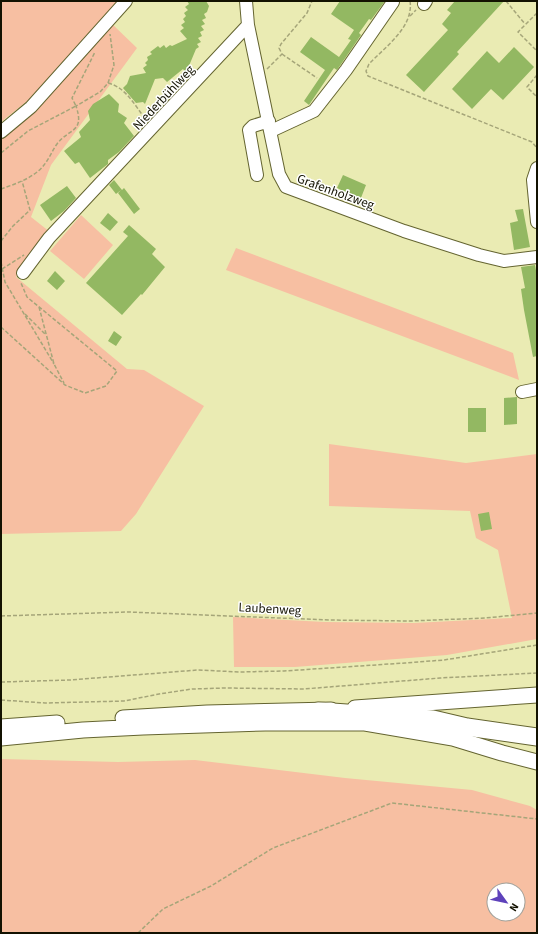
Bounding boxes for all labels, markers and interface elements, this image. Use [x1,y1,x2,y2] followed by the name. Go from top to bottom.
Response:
[129,61,199,134] street label: Niederbühlweg
[294,170,377,214] street label: Grafenholzweg
[238,598,302,620] street label: Laubenweg
[486,882,526,922] north arrow
[506,900,522,914] text: N

